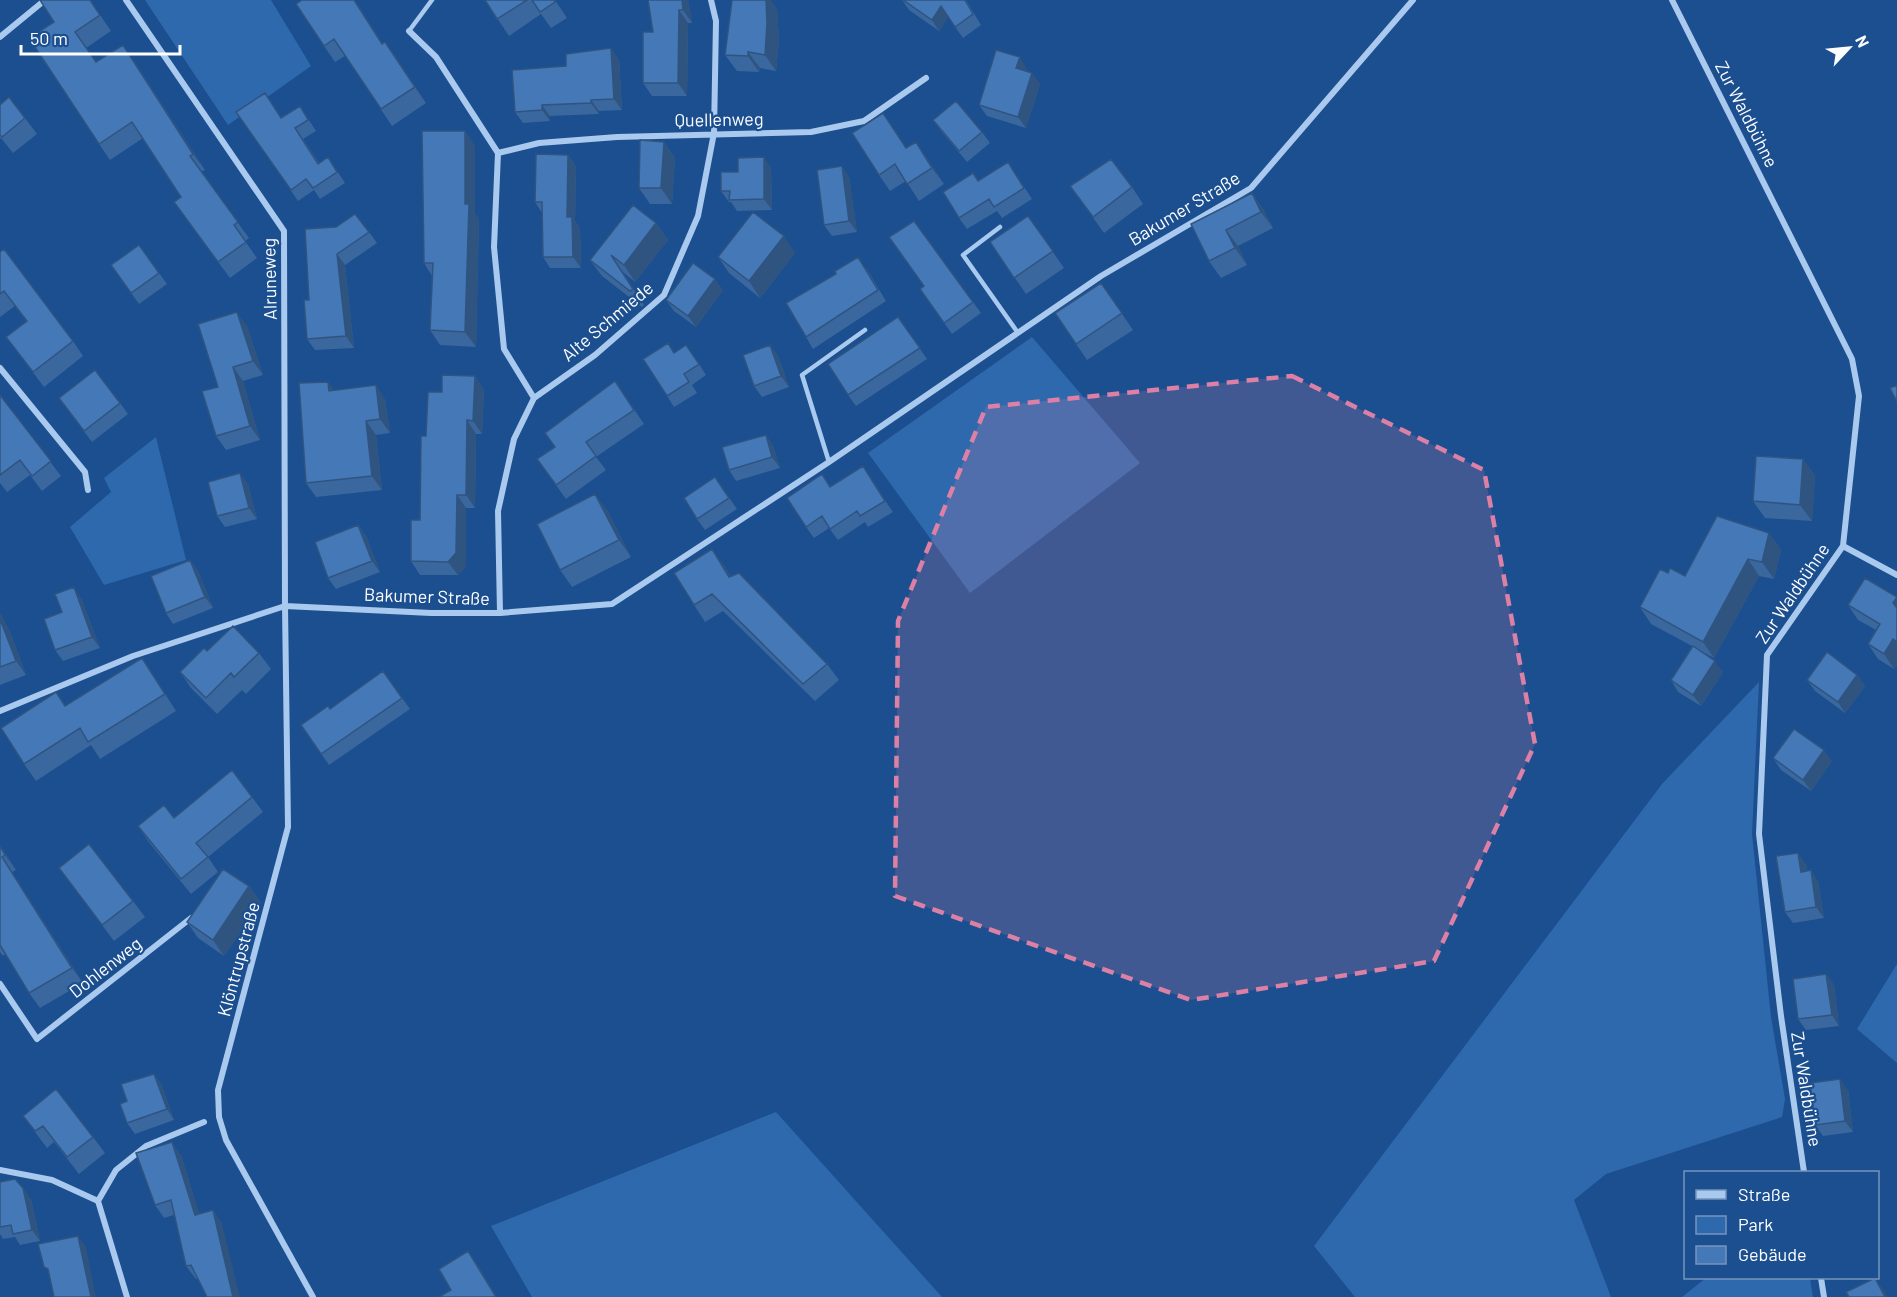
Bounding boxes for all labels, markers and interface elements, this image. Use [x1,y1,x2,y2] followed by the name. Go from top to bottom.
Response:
[21,18,180,56] scale bar
[1819,18,1879,78] north arrow
[30,27,68,49] text: 50 m
[1852,32,1874,50] text: N
[1711,57,1783,171] street label: Zur Waldbühne
[674,107,764,131] street label: Quellenweg
[1124,166,1244,250] street label: Bakumer Straße
[257,238,281,320] street label: Alruneweg
[557,276,657,366] street label: Alte Schmiede
[1750,539,1834,647] street label: Zur Waldbühne
[364,583,490,609] street label: Bakumer Straße
[212,899,264,1019] street label: Klöntrupstraße
[64,932,146,1002] street label: Dohlenweg
[1787,1030,1827,1148] street label: Zur Waldbühne
[1684,1171,1879,1279] legend
[1738,1183,1790,1205] text: Straße
[1738,1213,1773,1235] text: Park
[1738,1243,1807,1265] text: Gebäude

